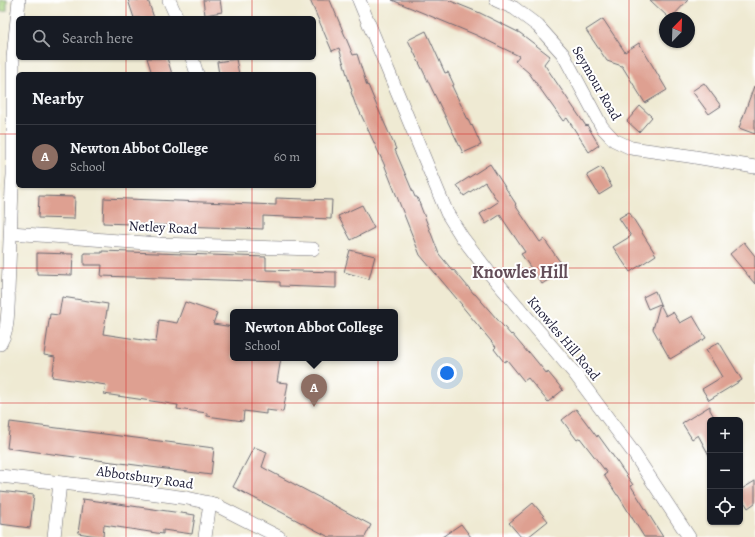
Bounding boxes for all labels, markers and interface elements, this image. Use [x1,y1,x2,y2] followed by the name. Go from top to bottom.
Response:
[659,12,695,48] north arrow
[16,16,316,60] search box
[30,27,52,49] icon: search
[62,28,133,48] text: Search here
[568,42,626,124] street label: Seymour Road
[32,87,83,110] text: Nearby
[70,138,208,158] text: Newton Abbot College
[41,148,49,165] text: A
[274,148,300,165] text: 60 m
[70,158,105,175] text: School
[128,216,198,239] street label: Netley Road
[472,260,568,284] district label: Knowles Hill
[523,292,605,385] street label: Knowles Hill Road
[230,309,398,361] popup
[245,317,383,337] text: Newton Abbot College
[245,337,280,354] text: School
[437,363,457,383] your location
[301,374,327,407] pin: A
[707,417,743,525] map controls
[707,417,743,453] button: +
[707,453,743,489] button: −
[94,461,195,494] street label: Abbotsbury Road
[707,489,743,525] button: locate

